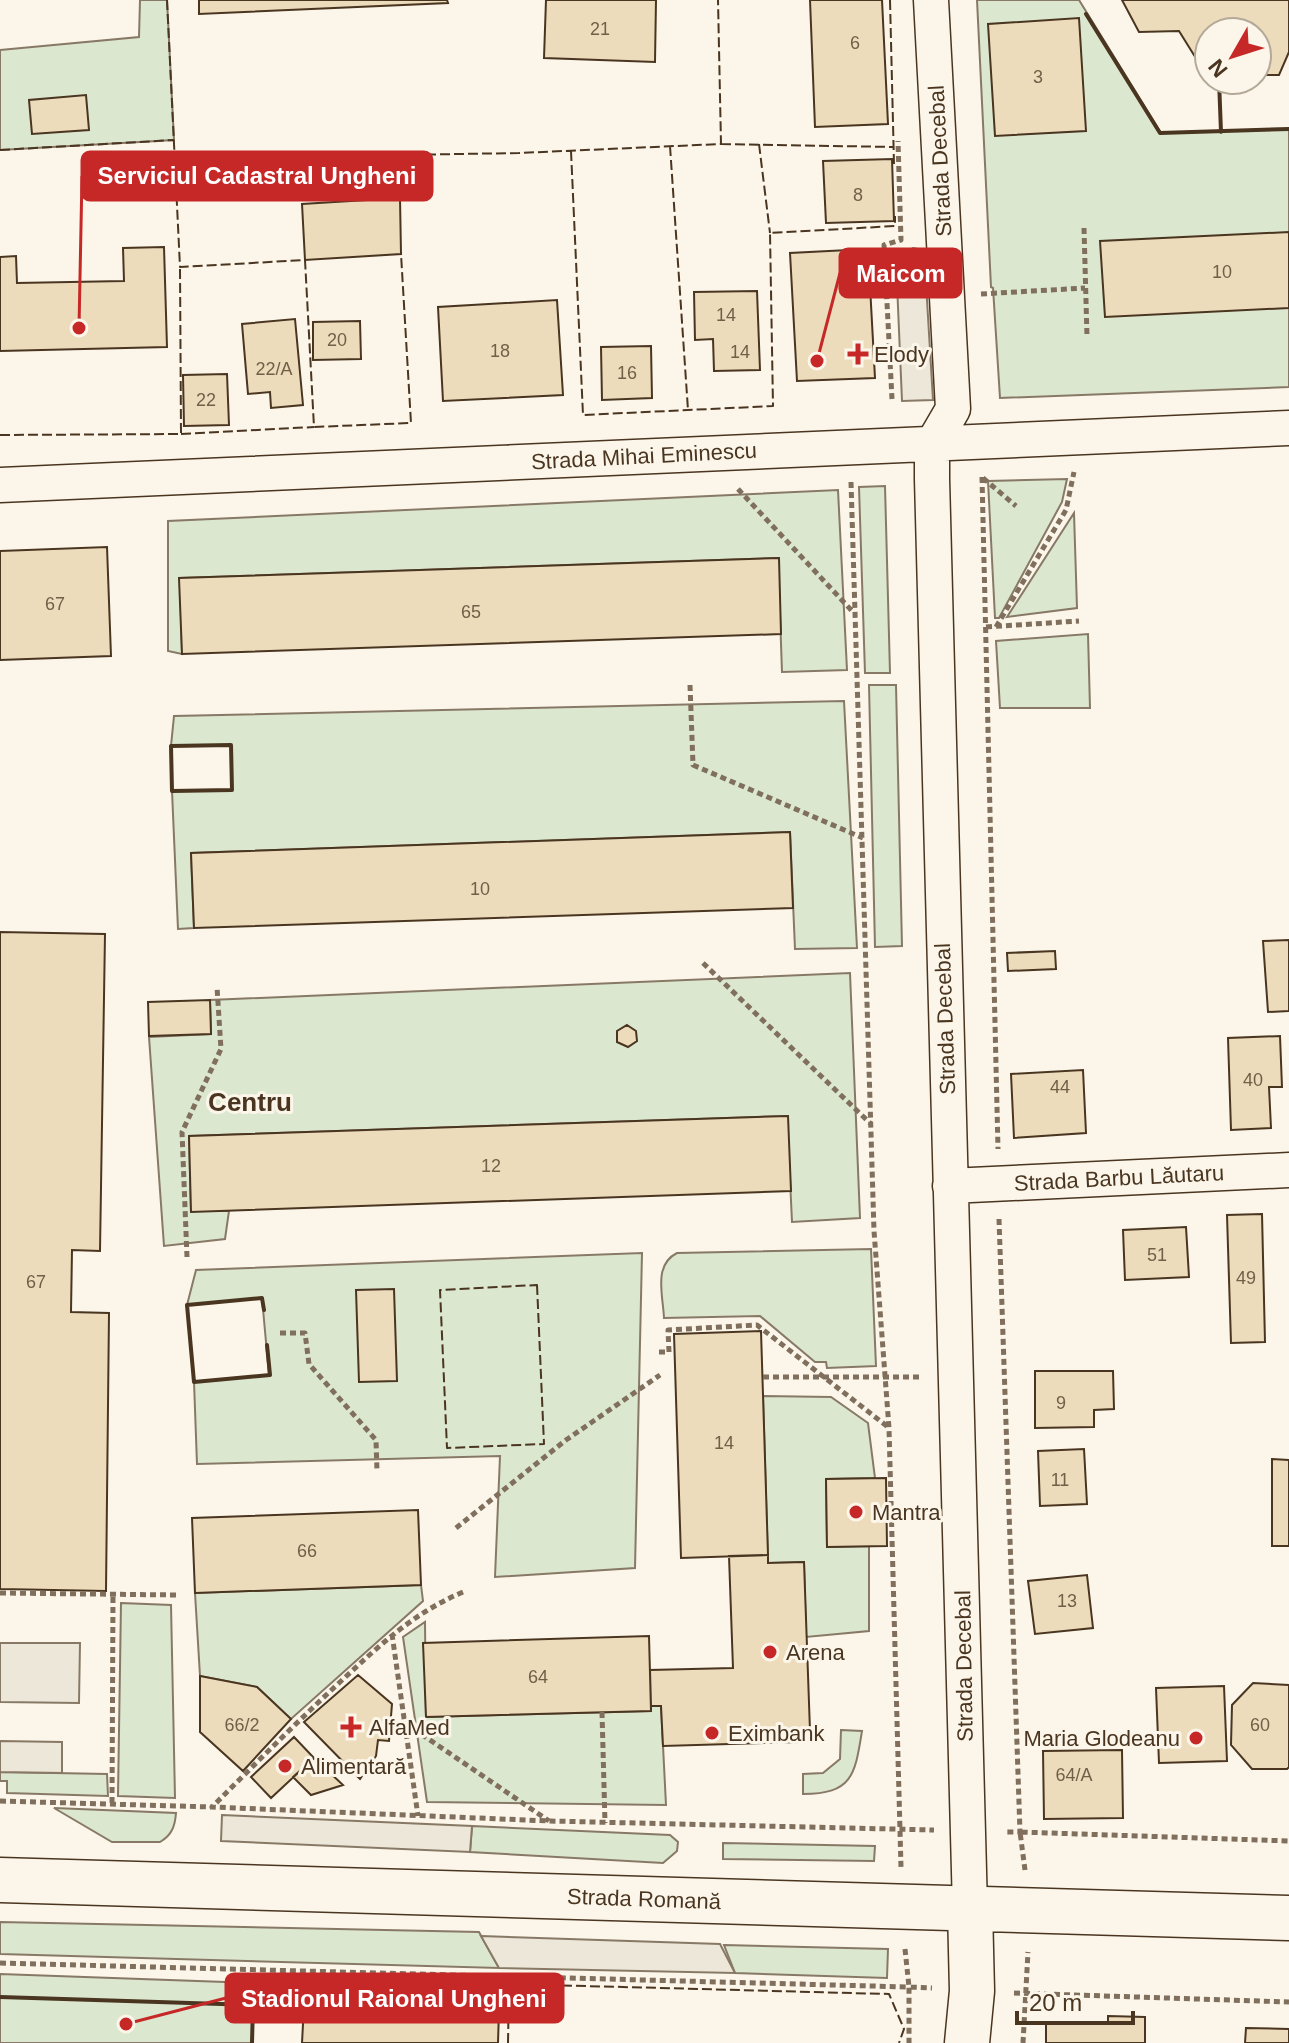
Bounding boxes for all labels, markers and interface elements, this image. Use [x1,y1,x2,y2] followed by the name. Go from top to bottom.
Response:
[1193,16,1273,96] north arrow
[590,19,610,39] house number: 21
[850,33,860,53] house number: 6
[1203,54,1233,82] text: N
[1033,67,1043,87] house number: 3
[924,85,956,237] street label: Strada Decebal
[82,152,432,200] callout: Serviciul Cadastral Ungheni
[98,162,416,189] text: Serviciul Cadastral Ungheni
[853,185,863,205] house number: 8
[840,249,961,297] callout: Maicom
[856,260,946,287] text: Maicom
[1212,262,1232,282] house number: 10
[716,305,736,325] house number: 14
[327,330,347,350] house number: 20
[490,341,510,361] house number: 18
[730,342,750,362] house number: 14
[874,342,929,367] place label: Elody
[849,345,867,363] marker: Elody
[255,359,293,379] house number: 22/A
[617,363,637,383] house number: 16
[196,390,216,410] house number: 22
[530,438,758,474] street label: Strada Mihai Eminescu
[45,594,65,614] house number: 67
[461,602,481,622] house number: 65
[470,879,490,899] house number: 10
[930,943,960,1095] street label: Strada Decebal
[1243,1070,1263,1090] house number: 40
[1050,1077,1070,1097] house number: 44
[208,1087,292,1117] district label: Centru
[481,1156,501,1176] house number: 12
[1013,1160,1225,1196] street label: Strada Barbu Lăutaru
[1147,1245,1167,1265] house number: 51
[1236,1268,1256,1288] house number: 49
[26,1272,46,1292] house number: 67
[1056,1393,1066,1413] house number: 9
[714,1433,734,1453] house number: 14
[1051,1470,1069,1490] house number: 11
[872,1500,941,1525] place label: Mantra
[847,1503,865,1521] marker: Mantra
[297,1541,317,1561] house number: 66
[950,1590,978,1742] street label: Strada Decebal
[1057,1591,1077,1611] house number: 13
[786,1640,845,1665] place label: Arena
[761,1643,779,1661] marker: Arena
[528,1667,548,1687] house number: 64
[224,1715,260,1735] house number: 66/2
[369,1715,450,1740] place label: AlfaMed
[1250,1715,1270,1735] house number: 60
[340,1716,362,1738] marker: AlfaMed
[728,1721,826,1746] place label: Eximbank
[703,1724,721,1742] marker: Eximbank
[1023,1726,1180,1751] place label: Maria Glodeanu
[1187,1729,1205,1747] marker: Maria Glodeanu
[301,1754,407,1779] place label: Alimentară
[276,1757,294,1775] marker: Alimentară
[1055,1765,1093,1785] house number: 64/A
[567,1884,722,1914] street label: Strada Romană
[226,1974,563,2022] callout: Stadionul Raional Ungheni
[1017,1975,1133,2025] scale bar
[241,1985,547,2012] text: Stadionul Raional Ungheni
[1029,1989,1082,2016] text: 20 m

